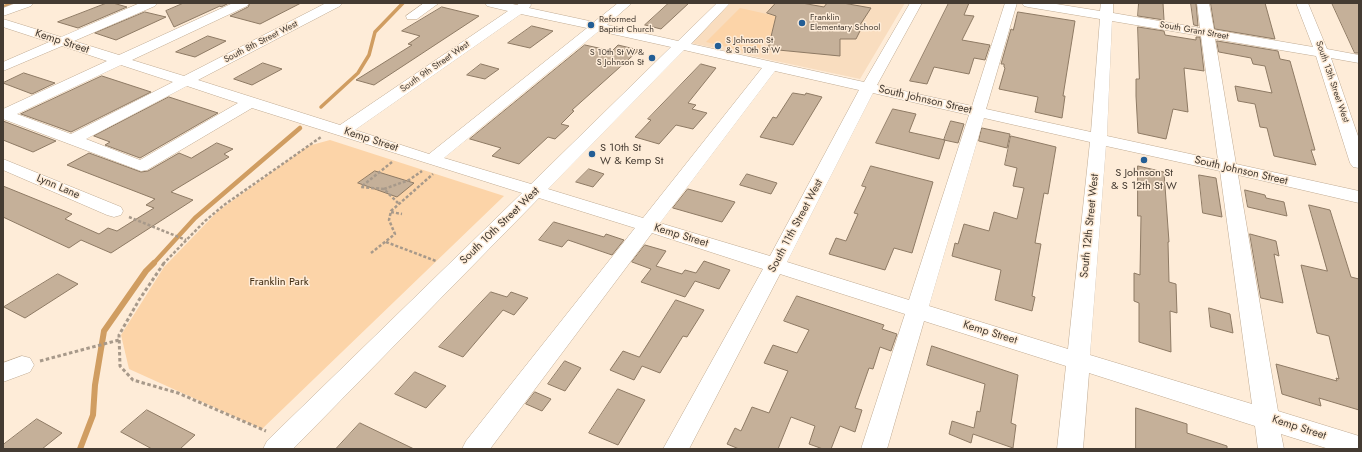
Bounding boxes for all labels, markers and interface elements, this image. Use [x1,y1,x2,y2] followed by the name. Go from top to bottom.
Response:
[810,13,880,34] place label: Franklin Elementary School
[599,15,654,36] place label: Reformed Baptist Church
[797,18,807,28] marker: Franklin Elementary School
[222,19,300,65] street label: South 8th Street West
[586,20,596,30] marker: Reformed Baptist Church
[1159,20,1229,42] street label: South Grant Street
[33,27,91,57] street label: Kemp Street
[726,36,780,57] place label: S Johnson St & S 10th St W
[398,39,472,95] street label: South 9th Street West
[1313,40,1351,124] street label: South 13th Street West
[713,41,723,51] marker: S Johnson St & S 10th St W
[590,48,644,69] place label: S 10th St W & S Johnson St
[647,53,657,63] marker: S 10th St W & S Johnson St
[877,83,973,117] street label: South Johnson Street
[342,125,400,155] street label: Kemp Street
[600,141,663,167] place label: S 10th St W & Kemp St
[587,149,597,159] marker: S 10th St W & Kemp St
[1193,154,1289,188] street label: South Johnson Street
[1139,155,1149,165] marker: S Johnson St & S 12th St W
[1111,166,1177,192] place label: S Johnson St & S 12th St W
[34,172,82,202] street label: Lynn Lane
[1078,173,1102,279] street label: South 12th Street West
[766,177,826,275] street label: South 11th Street West
[458,185,542,267] street label: South 10th Street West
[652,222,710,250] street label: Kemp Street
[249,275,309,289] park label: Franklin Park
[961,319,1019,347] street label: Kemp Street
[1270,413,1328,443] street label: Kemp Street

